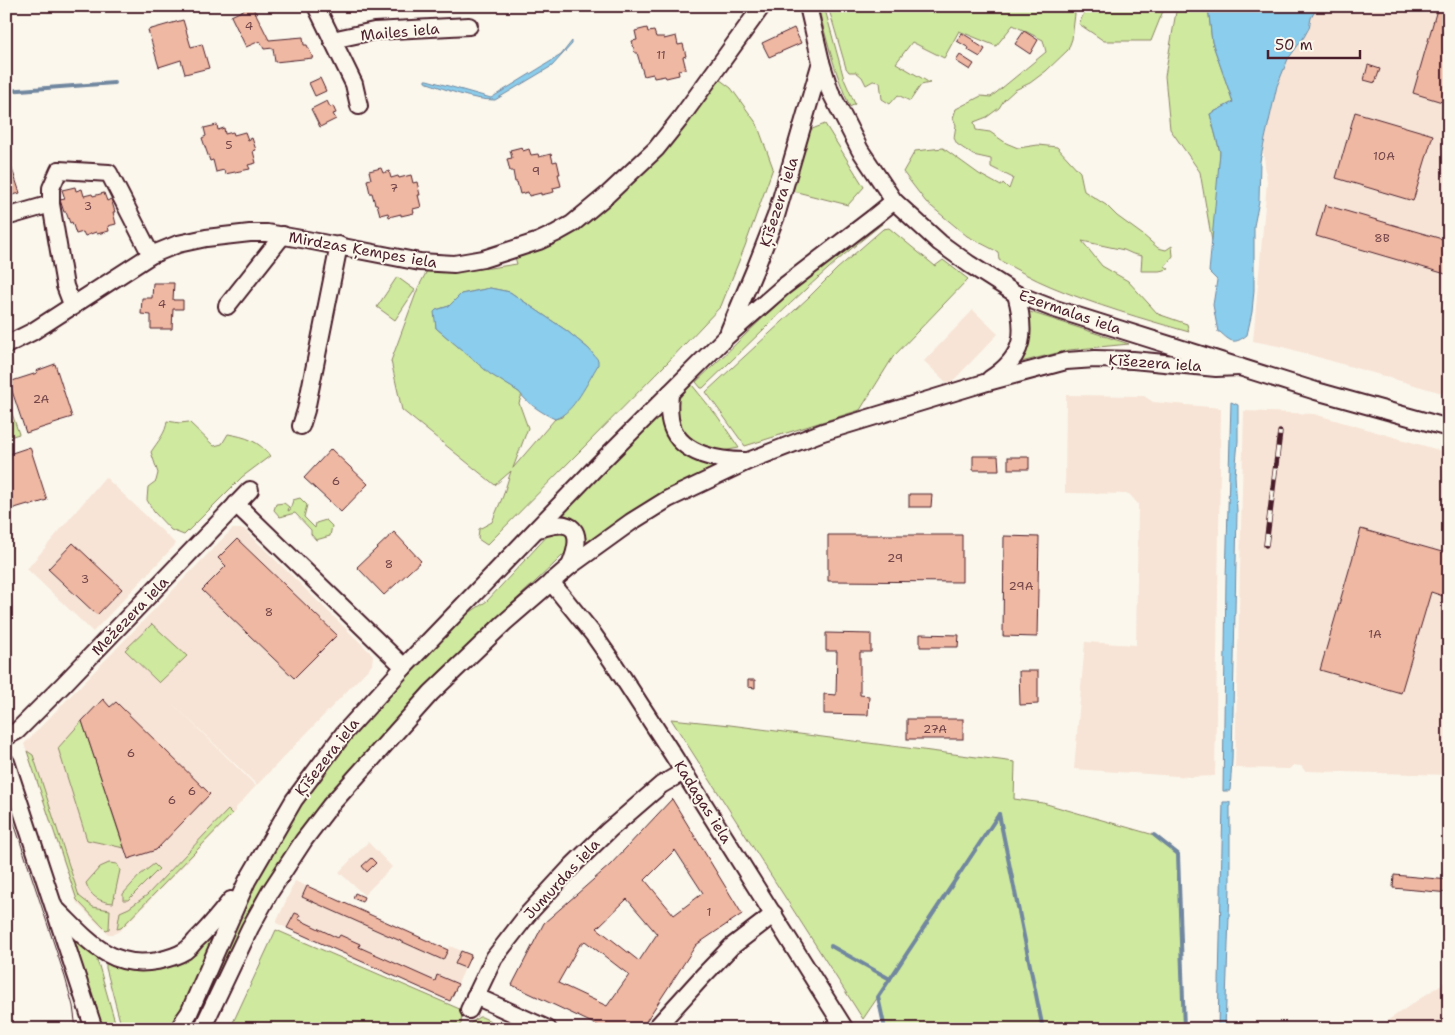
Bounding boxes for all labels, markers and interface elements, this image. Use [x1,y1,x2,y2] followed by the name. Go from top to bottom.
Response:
[245,18,253,34] house number: 4
[360,19,441,45] street label: Mailes iela
[1268,28,1360,60] scale bar
[1275,35,1313,55] text: 50 m
[656,47,666,63] house number: 11
[225,137,233,153] house number: 5
[1373,148,1395,164] house number: 10A
[755,154,804,250] street label: Ķīšezera iela
[532,163,540,179] house number: 9
[390,180,398,196] house number: 7
[84,198,92,214] house number: 3
[287,227,439,274] street label: Mirdzas Ķempes iela
[1374,230,1390,246] house number: 8B
[1016,285,1124,339] street label: Ezermalas iela
[158,296,166,312] house number: 4
[1108,350,1203,377] street label: Ķīšezera iela
[33,391,50,407] house number: 2A
[332,473,340,489] house number: 6
[887,550,903,566] house number: 29
[385,556,393,572] house number: 8
[81,571,89,587] house number: 3
[87,572,173,660] street label: Mežezera iela
[1009,578,1034,594] house number: 29A
[265,604,273,620] house number: 8
[1368,626,1382,642] house number: 1A
[290,714,365,801] street label: Ķīšezera iela
[923,721,947,737] house number: 27A
[127,745,135,761] house number: 6
[670,757,737,848] street label: Kadagas iela
[188,783,196,799] house number: 6
[168,792,176,808] house number: 6
[520,834,605,923] street label: Jumurdas iela
[706,904,712,920] house number: 1

